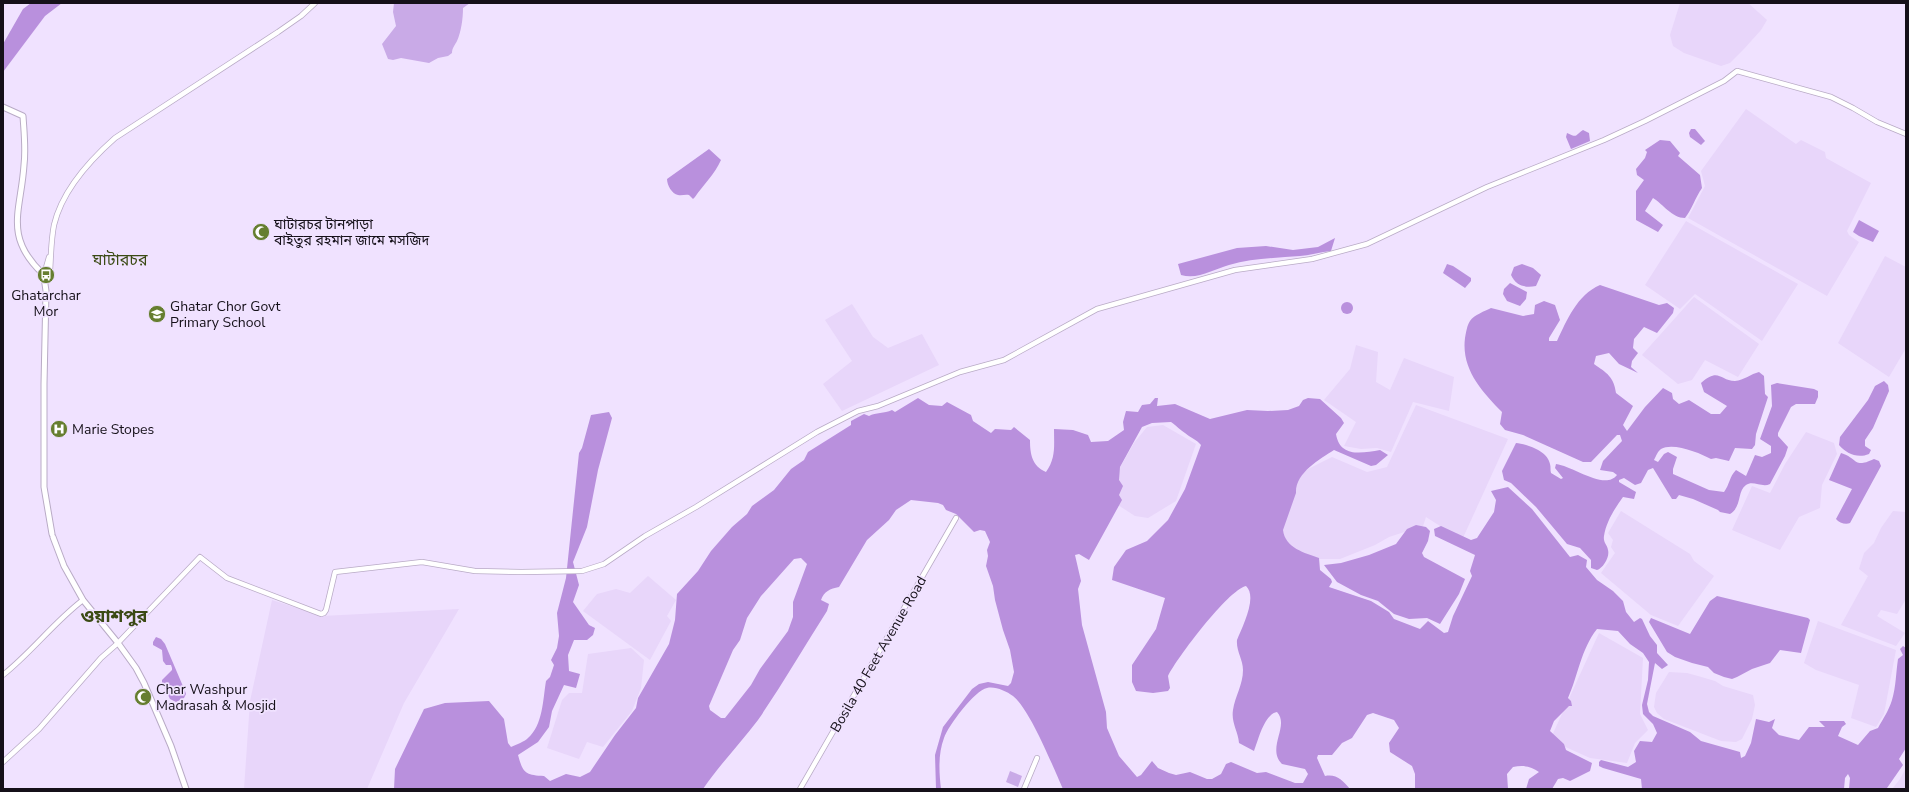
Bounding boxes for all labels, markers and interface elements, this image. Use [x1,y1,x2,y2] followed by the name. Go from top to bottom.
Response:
[273,215,430,250] place label: ঘাটারচর টানপাড়া বাইতুর রহমান জামে মসজিদ
[251,222,271,242] mosque icon: ঘাটারচর টানপাড়া বাইতুর রহমান জামে মসজিদ
[92,249,148,271] district label: ঘাটারচর
[36,265,56,285] bus stop icon: Ghatarchar Mor
[11,286,81,321] place label: Ghatarchar Mor
[170,297,280,332] place label: Ghatar Chor Govt Primary School
[147,304,167,324] school or university icon: Ghatar Chor Govt Primary School
[49,419,69,439] hospital icon: Marie Stopes
[72,420,155,439] place label: Marie Stopes
[826,573,931,736] street label: Bosila 40 Feet Avenue Road
[81,604,149,628] district label: ওয়াশপুর
[156,680,276,715] place label: Char Washpur Madrasah & Mosjid
[133,687,153,707] mosque icon: Char Washpur Madrasah & Mosjid

